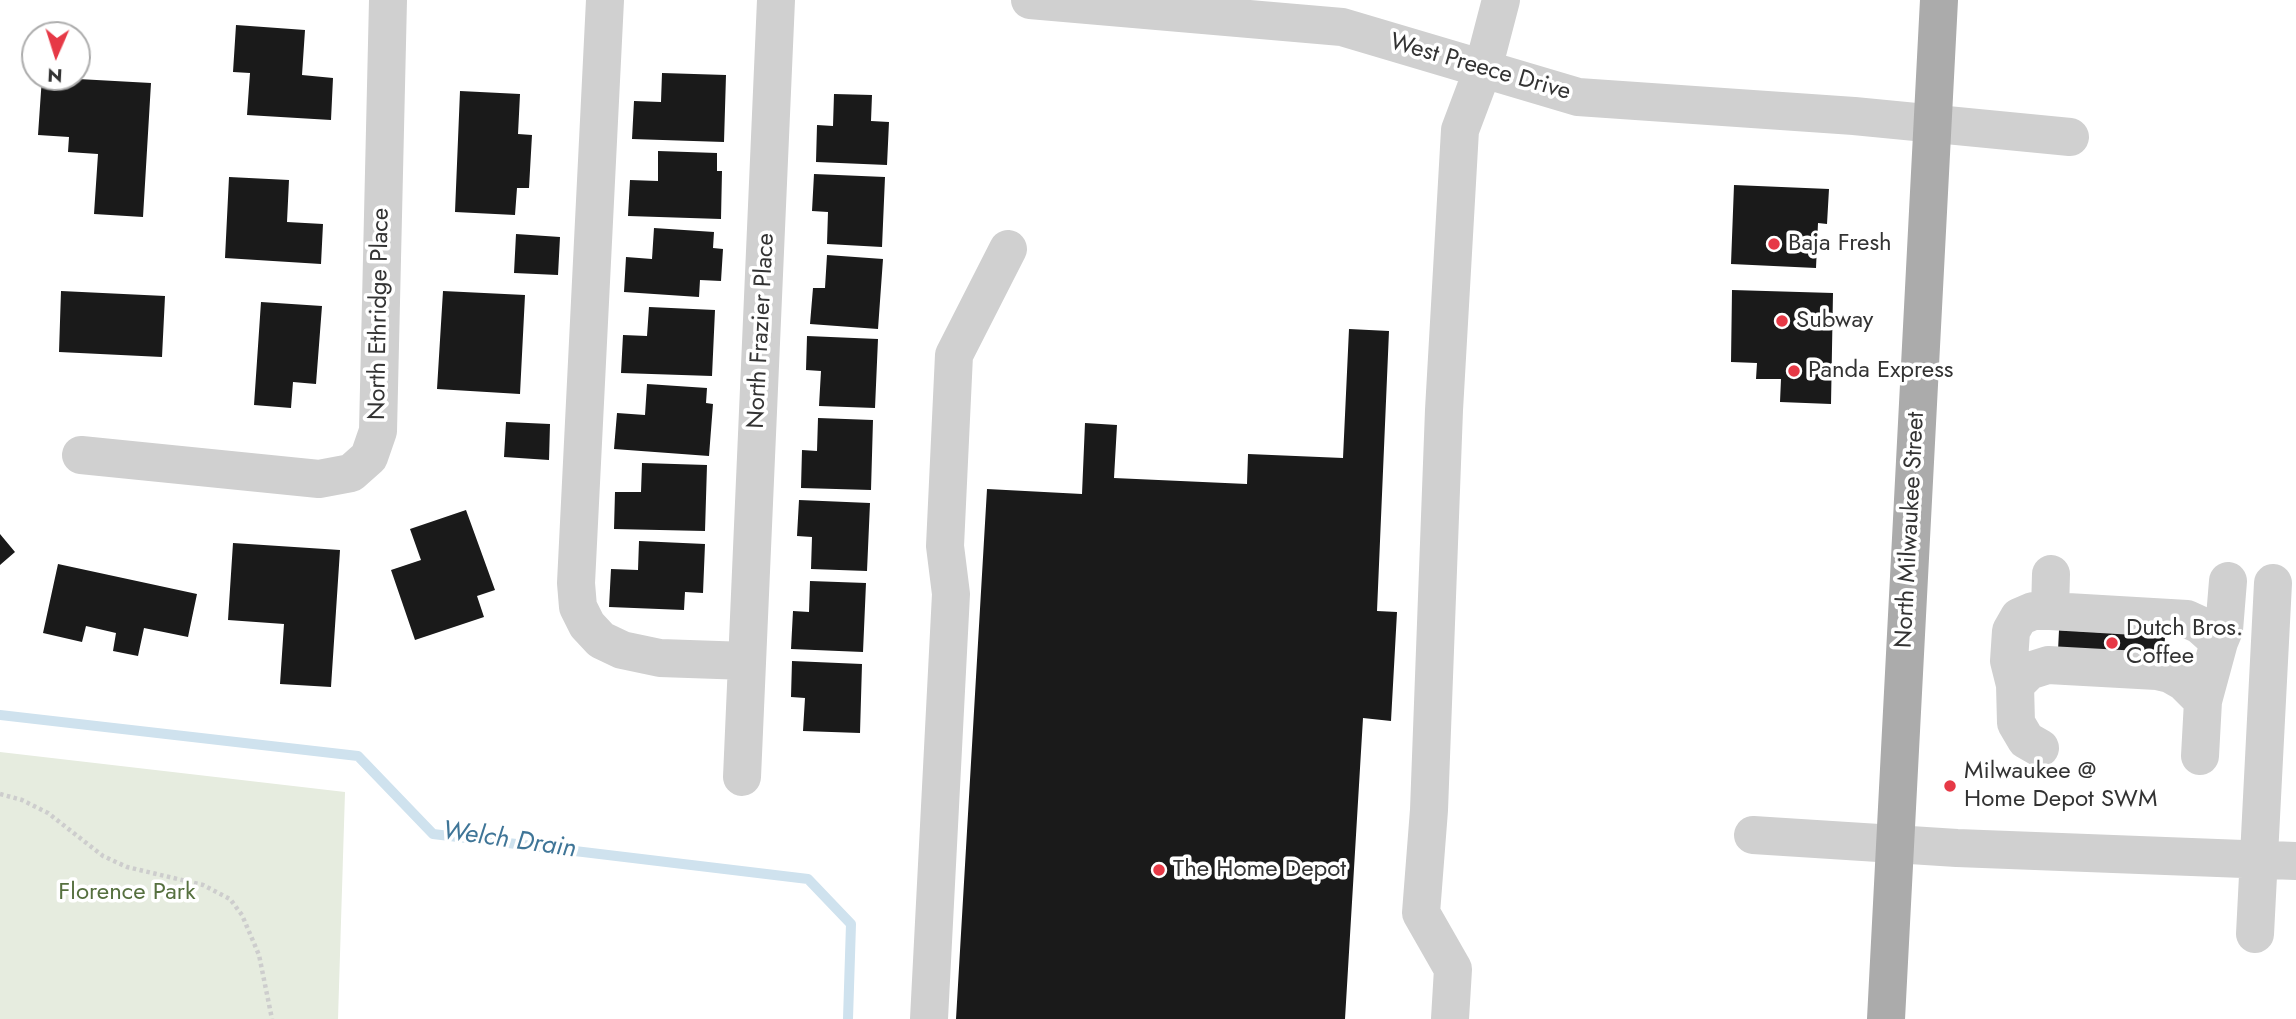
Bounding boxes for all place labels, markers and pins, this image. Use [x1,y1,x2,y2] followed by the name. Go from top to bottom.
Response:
[1788,230,1892,258] place label: Baja Fresh
[1766,236,1782,252] marker: Baja Fresh
[1796,307,1873,335] place label: Subway
[1774,313,1790,329] marker: Subway
[1808,357,1954,385] place label: Panda Express
[1786,363,1802,379] marker: Panda Express
[2126,615,2243,671] place label: Dutch Bros. Coffee
[2104,635,2120,651] marker: Dutch Bros. Coffee
[1964,758,2157,814] place label: Milwaukee @ Home Depot SWM
[1942,778,1958,794] marker: Milwaukee @ Home Depot SWM
[1173,856,1346,884] place label: The Home Depot
[1151,862,1167,878] marker: The Home Depot

